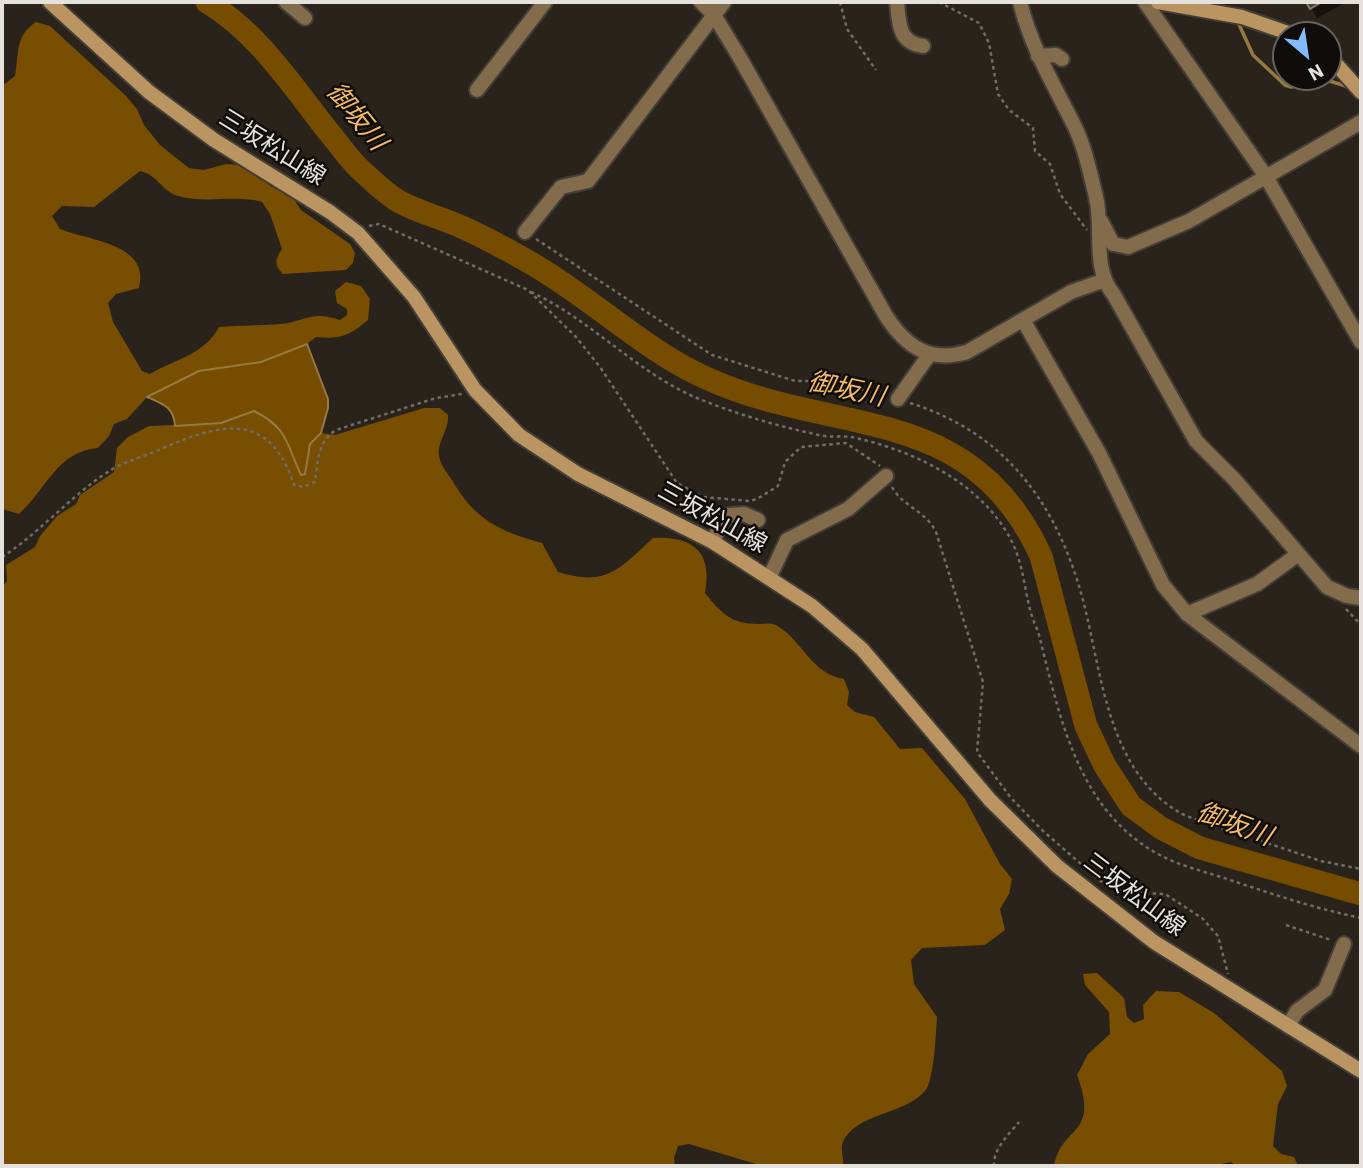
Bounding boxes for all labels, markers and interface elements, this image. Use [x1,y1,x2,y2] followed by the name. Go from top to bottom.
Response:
[1272,21,1342,91] north arrow
[1304,59,1328,86] text: N
[319,77,393,157] water label: 御坂川
[213,104,331,192] street label: 三坂松山線
[805,367,887,413] water label: 御坂川
[653,476,771,560] street label: 三坂松山線
[1192,797,1276,853] water label: 御坂川
[1077,847,1191,943] street label: 三坂松山線

